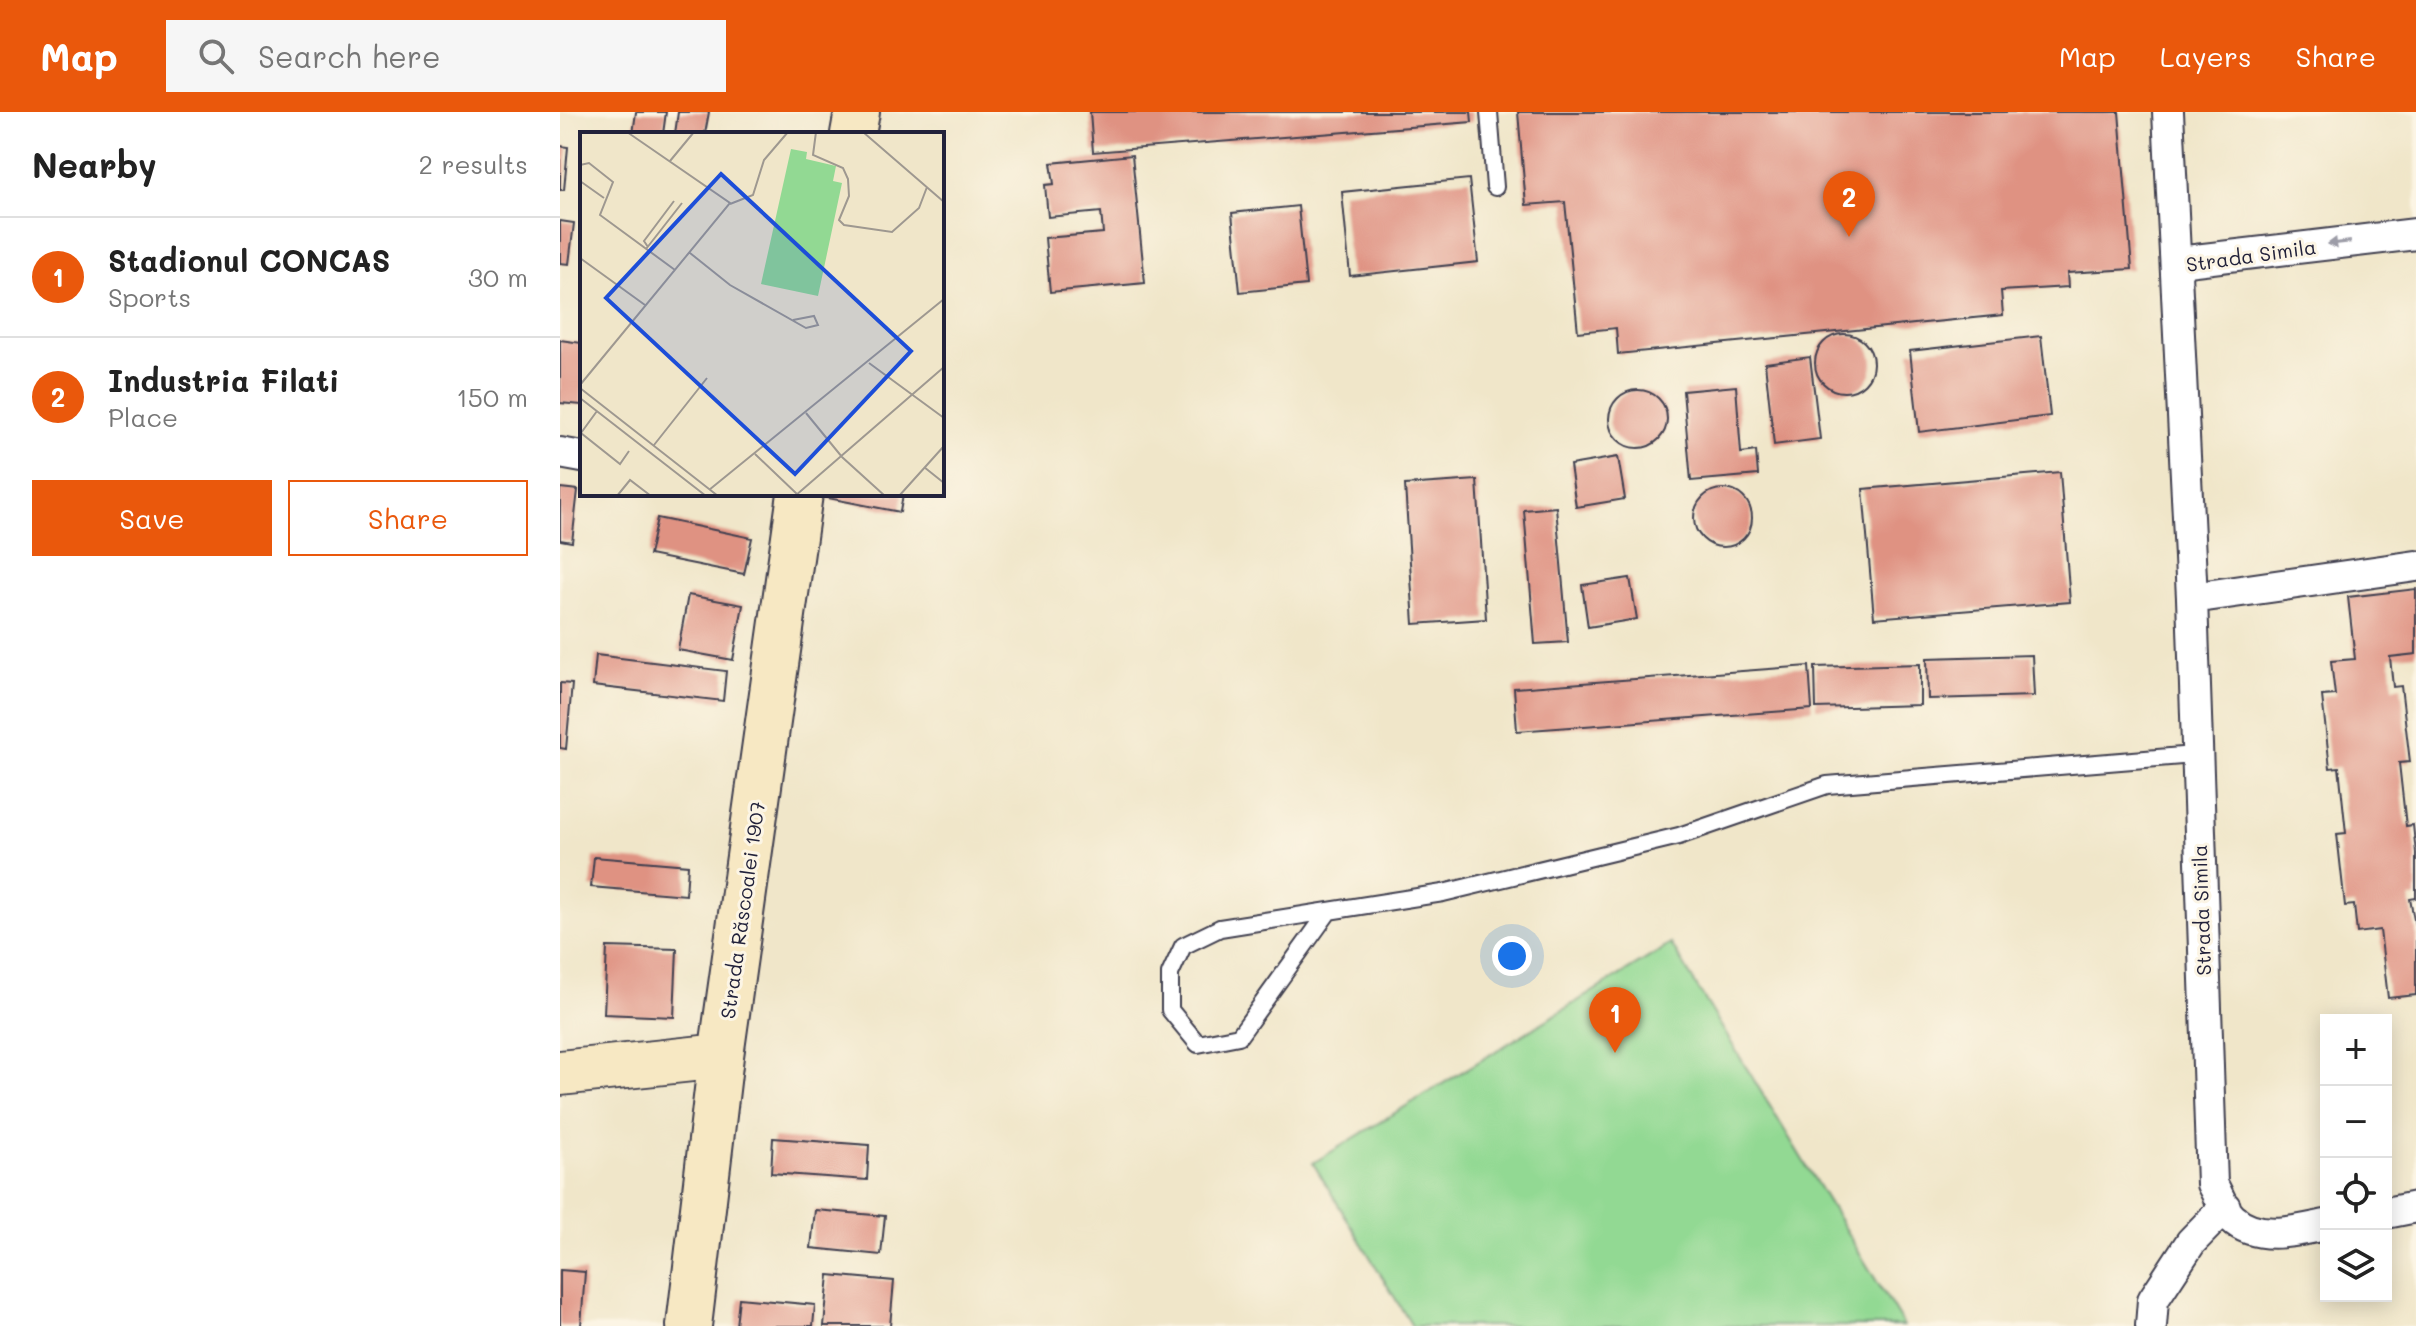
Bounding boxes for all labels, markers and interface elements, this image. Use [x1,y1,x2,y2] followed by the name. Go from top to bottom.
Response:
[166,20,726,92] search box
[40,31,118,81] text: Map
[194,34,238,78] icon: search
[258,36,441,76] text: Search here
[2059,38,2116,74] text: Map
[2160,38,2252,74] text: Layers
[2296,38,2376,74] text: Share
[580,132,944,496] inset map
[32,142,157,187] text: Nearby
[419,147,528,181] text: 2 results
[1823,171,1875,237] pin: 2
[2184,233,2318,277] street label: Strada Simila
[2326,236,2351,249] one-way arrow
[108,240,391,280] text: Stadionul CONCAS
[52,260,64,294] text: 1
[468,260,528,294] text: 30 m
[108,280,191,314] text: Sports
[108,360,339,400] text: Industria Filati
[51,380,65,414] text: 2
[456,380,528,414] text: 150 m
[108,400,178,434] text: Place
[32,480,272,556] button: Save
[288,480,528,556] button: Share
[714,800,770,1020] street label: Strada Răscoalei 1907
[2186,844,2216,976] street label: Strada Simila
[1492,936,1532,976] your location
[1589,987,1641,1053] pin: 1
[2320,1014,2392,1302] map controls
[2320,1014,2392,1086] button: +
[2320,1086,2392,1158] button: −
[2320,1158,2392,1230] button: locate
[2320,1230,2392,1302] button: layers

